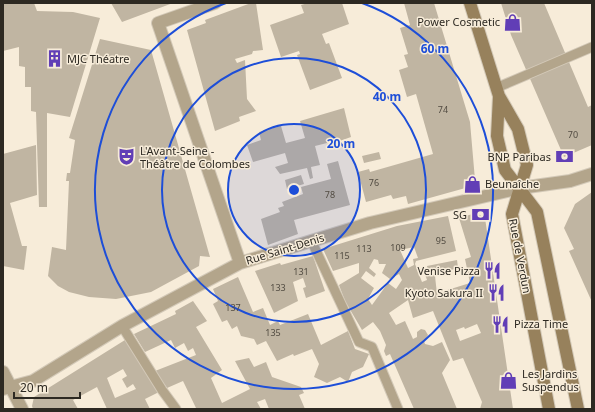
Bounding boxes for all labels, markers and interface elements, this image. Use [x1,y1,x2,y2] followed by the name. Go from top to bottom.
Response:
[503,12,523,32] shop icon: Power Cosmetic
[417,14,500,29] place label: Power Cosmetic
[421,40,449,57] text: 60 m
[44,49,64,69] building icon: MJC Théatre
[67,51,130,66] place label: MJC Théatre
[373,88,401,105] text: 40 m
[438,103,448,116] house number: 74
[568,128,578,141] house number: 70
[327,135,355,152] text: 20 m
[140,143,250,171] place label: L'Avant-Seine - Théâtre de Colombes
[117,147,137,167] theatre icon: L'Avant-Seine - Théâtre de Colombes
[554,147,574,167] bank icon: BNP Paribas
[488,149,551,164] place label: BNP Paribas
[462,174,482,194] shop icon: Beunaîche
[369,176,379,189] house number: 76
[485,176,539,191] place label: Beunaîche
[287,183,301,197] centre of rings
[325,188,335,201] house number: 78
[470,205,490,225] bank icon: SG
[453,207,467,222] place label: SG
[506,217,535,295] street label: Rue de Verdun
[244,229,326,268] street label: Rue Saint-Denis
[436,234,446,247] house number: 95
[390,241,406,254] house number: 109
[356,242,372,255] house number: 113
[334,249,350,262] house number: 115
[483,261,503,281] restaurant icon: Venise Pizza
[417,263,480,278] place label: Venise Pizza
[293,265,309,278] house number: 131
[270,281,286,294] house number: 133
[486,283,506,303] restaurant icon: Kyoto Sakura II
[405,285,483,300] place label: Kyoto Sakura II
[225,301,241,314] house number: 137
[491,314,511,334] restaurant icon: Pizza Time
[514,316,568,331] place label: Pizza Time
[265,326,281,339] house number: 135
[522,366,579,394] place label: Les Jardins Suspendus
[499,370,519,390] shop icon: Les Jardins Suspendus
[14,374,80,400] scale bar
[20,379,48,396] text: 20 m

